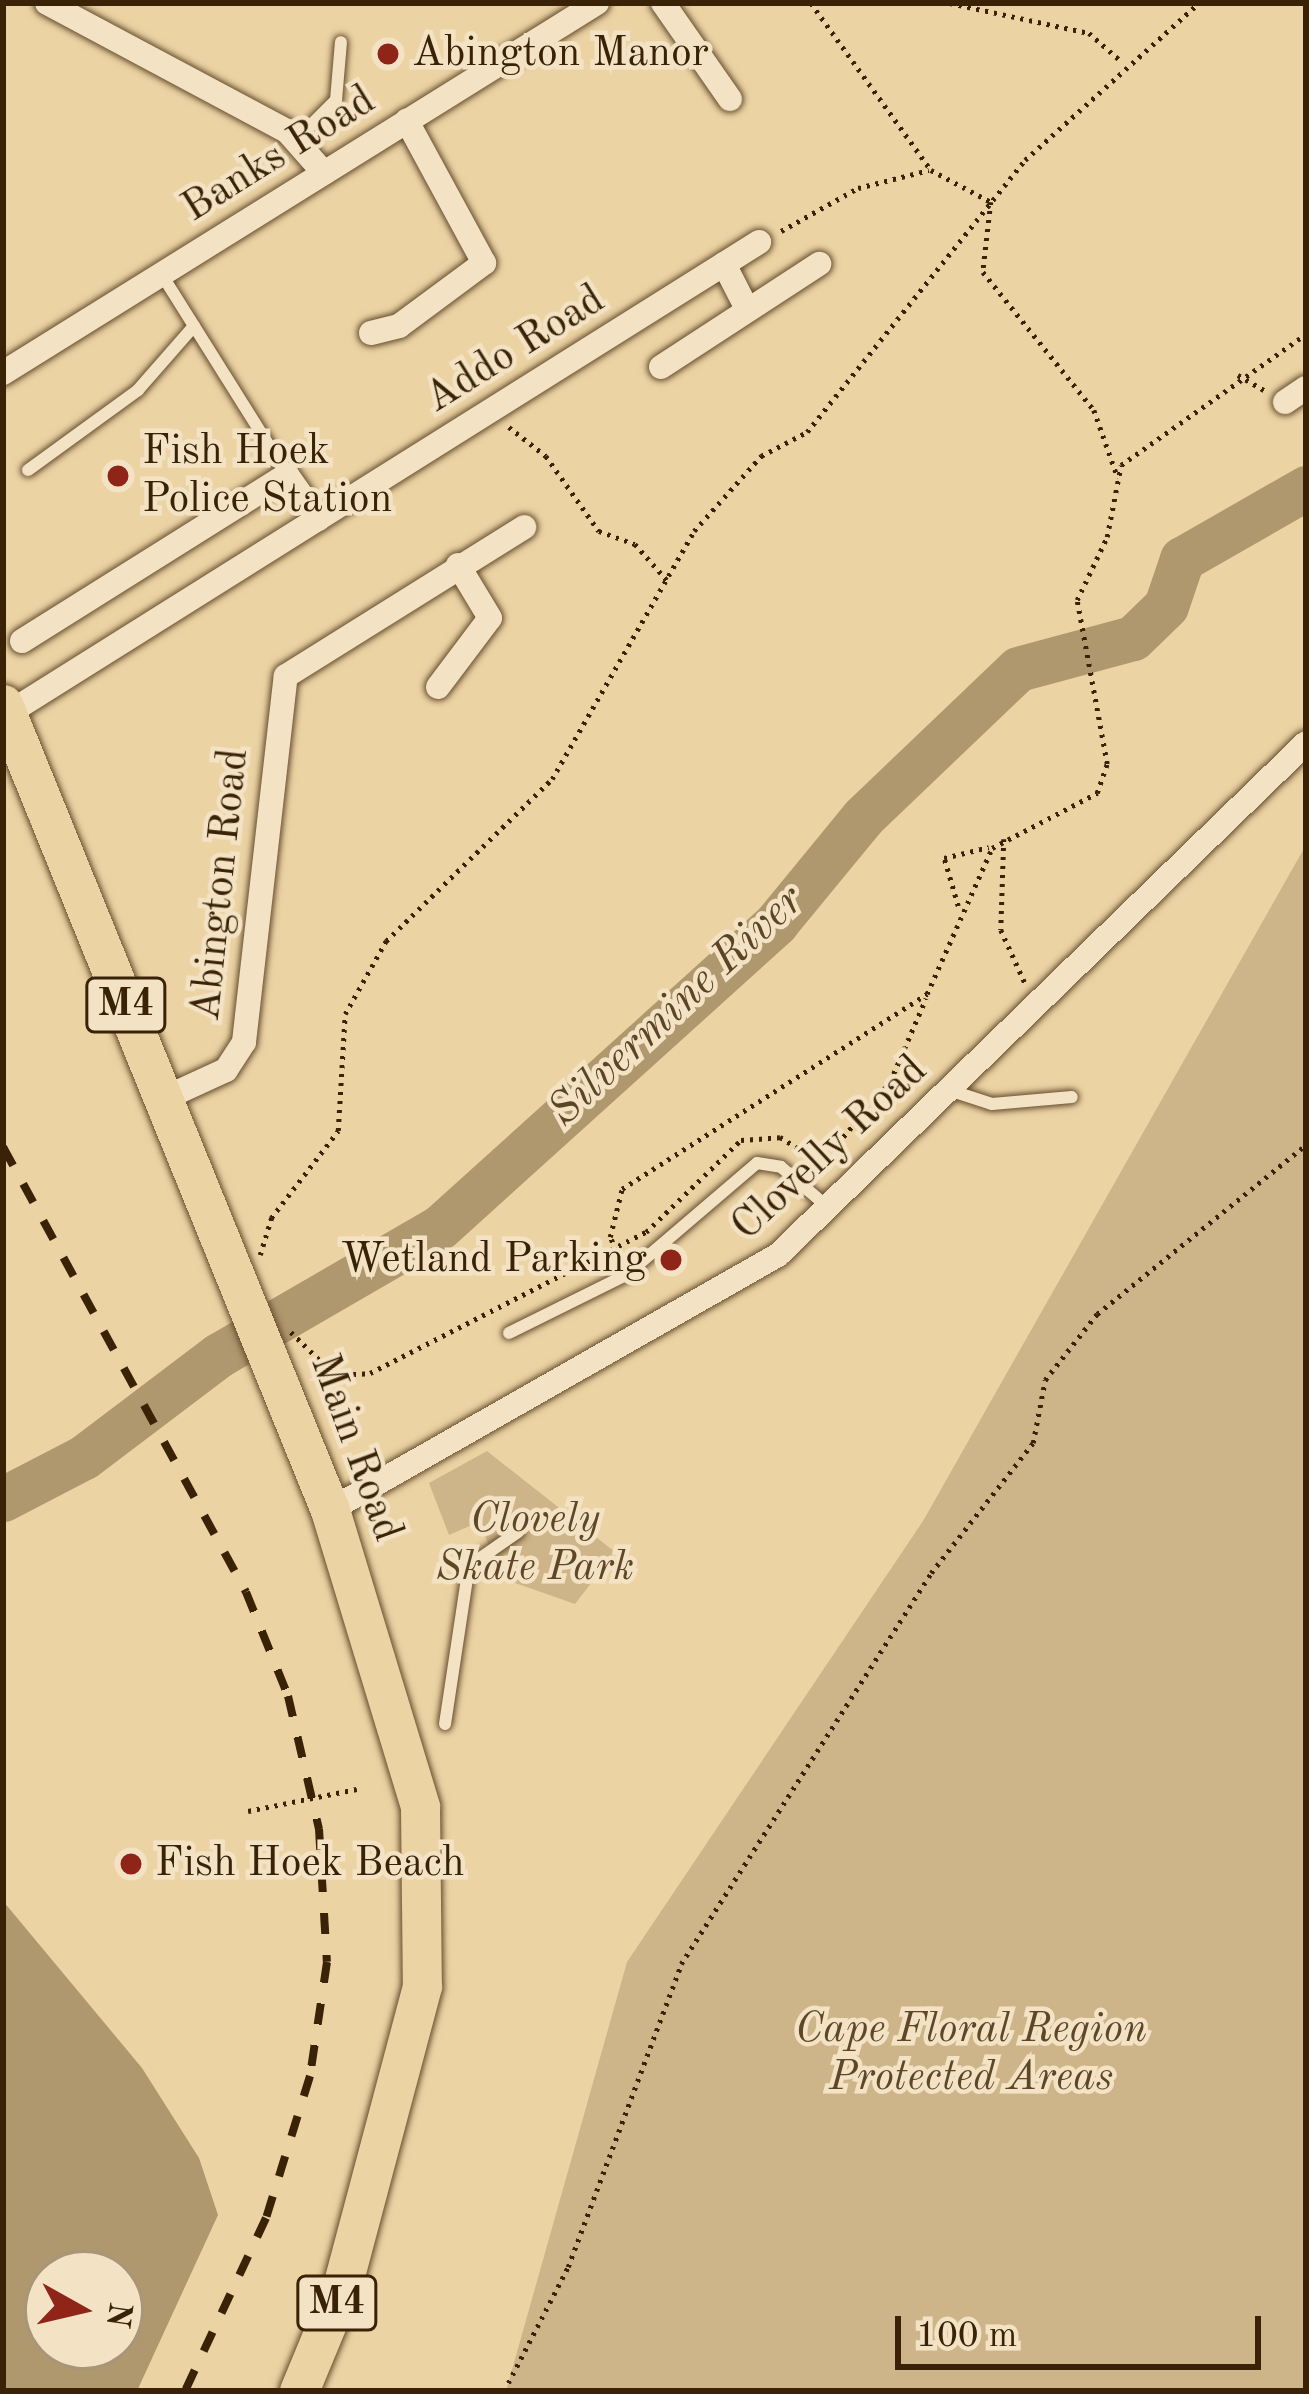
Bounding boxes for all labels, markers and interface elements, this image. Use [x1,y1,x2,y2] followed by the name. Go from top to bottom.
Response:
[412,29,709,79] place label: Abington Manor
[375,41,401,67] marker: Abington Manor
[173,76,385,234] street label: Banks Road
[416,275,614,425] street label: Addo Road
[142,427,392,526] place label: Fish Hoek Police Station
[105,463,131,489] marker: Fish Hoek Police Station
[182,746,260,1024] street label: Abington Road
[538,875,816,1139] water label: Silvermine River
[84,972,168,1038] road number: M4
[722,1046,938,1252] street label: Clovelly Road
[340,1235,647,1285] place label: Wetland Parking
[658,1247,684,1273] marker: Wetland Parking
[298,1348,412,1548] street label: Main Road
[436,1495,634,1594] park label: Clovely Skate Park
[155,1839,465,1889] place label: Fish Hoek Beach
[118,1851,144,1877] marker: Fish Hoek Beach
[795,2005,1147,2104] park label: Cape Floral Region Protected Areas
[24,2250,144,2370] north arrow
[295,2270,379,2336] road number: M4
[901,2292,1267,2366] scale bar
[99,2300,135,2329] text: N
[916,2319,1017,2355] text: 100 m

